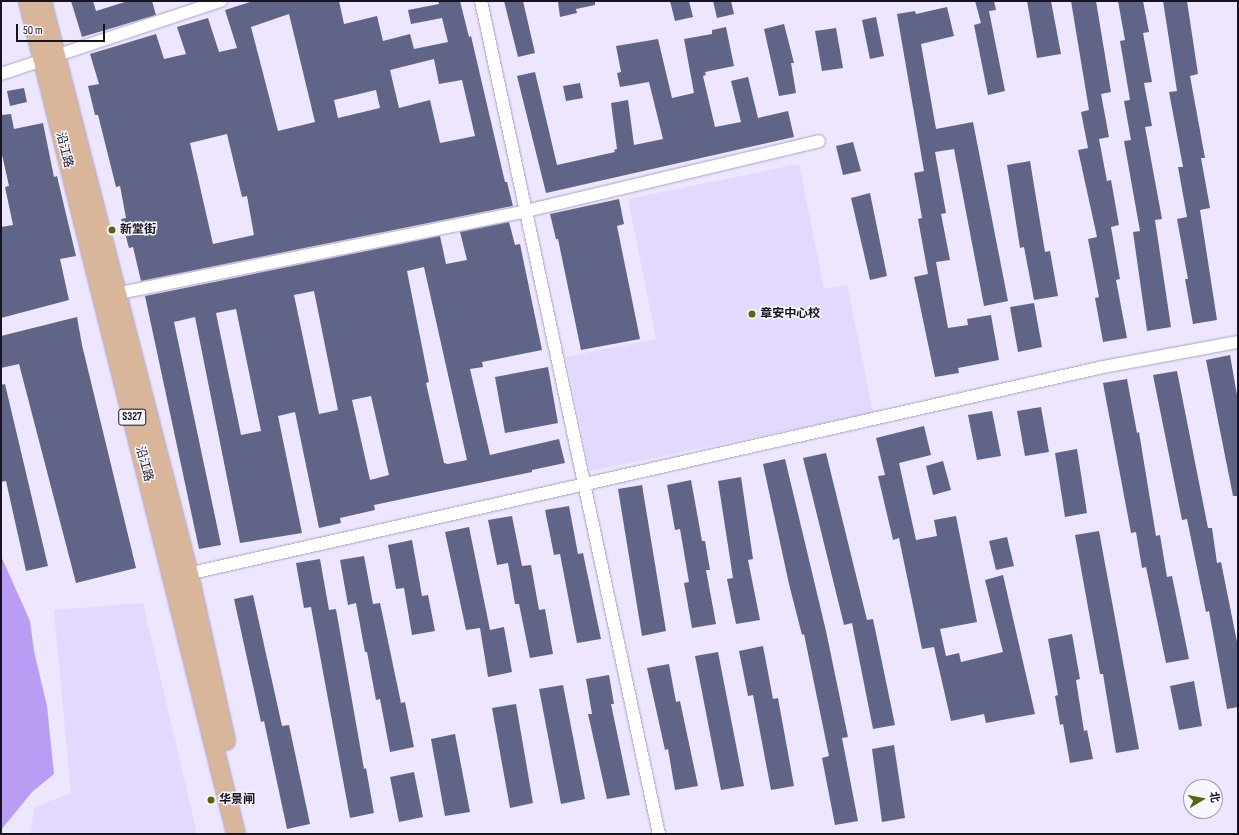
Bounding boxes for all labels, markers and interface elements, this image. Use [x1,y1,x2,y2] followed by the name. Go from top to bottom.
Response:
[18,16,107,42] scale bar
[23,23,43,38] text: 50 m
[53,131,75,169] street label: 沿江路
[120,223,156,237] place label: 新堂街
[107,225,117,235] marker: 新堂街
[760,307,820,321] place label: 章安中心校
[747,309,757,319] marker: 章安中心校
[118,408,146,426] road number: S327
[132,445,156,483] street label: 沿江路
[1183,779,1223,819] north arrow
[1207,790,1222,804] text: 北
[219,793,255,807] place label: 华景闸
[206,795,216,805] marker: 华景闸

